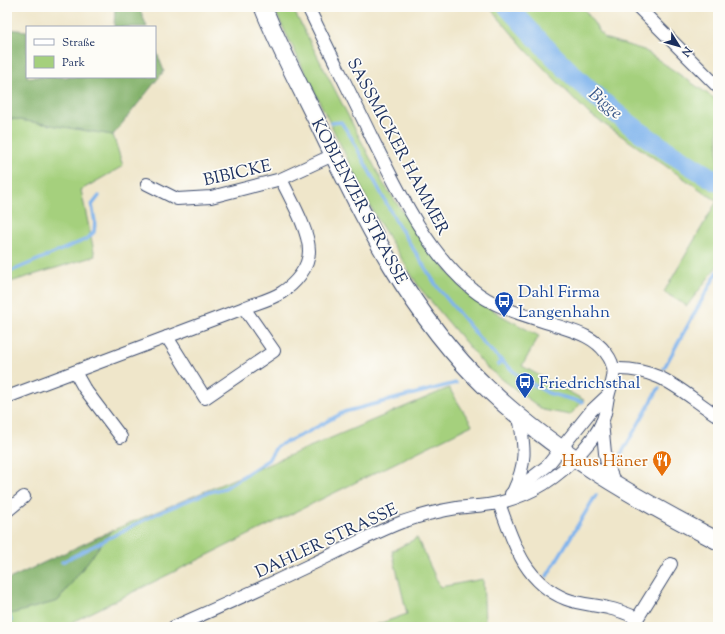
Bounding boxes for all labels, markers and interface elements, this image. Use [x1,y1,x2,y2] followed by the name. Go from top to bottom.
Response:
[26,26,156,78] legend
[659,26,699,66] north arrow
[62,34,96,52] text: Straße
[677,42,696,60] text: N
[62,54,85,72] text: Park
[340,54,455,240] street label: SASSMICKER HAMMER
[582,83,627,126] water label: Bigge
[304,115,412,289] street label: KOBLENZER STRASSE
[201,155,274,193] street label: BIBICKE
[518,281,610,325] place label: Dahl Firma Langenhahn
[493,290,515,318] bus stop icon: Dahl Firma Langenhahn
[514,371,536,399] bus stop icon: Friedrichsthal
[539,372,641,396] place label: Friedrichsthal
[651,449,673,477] restaurant icon: Haus Häner
[561,450,649,474] place label: Haus Häner
[252,498,402,585] street label: DAHLER STRASSE

